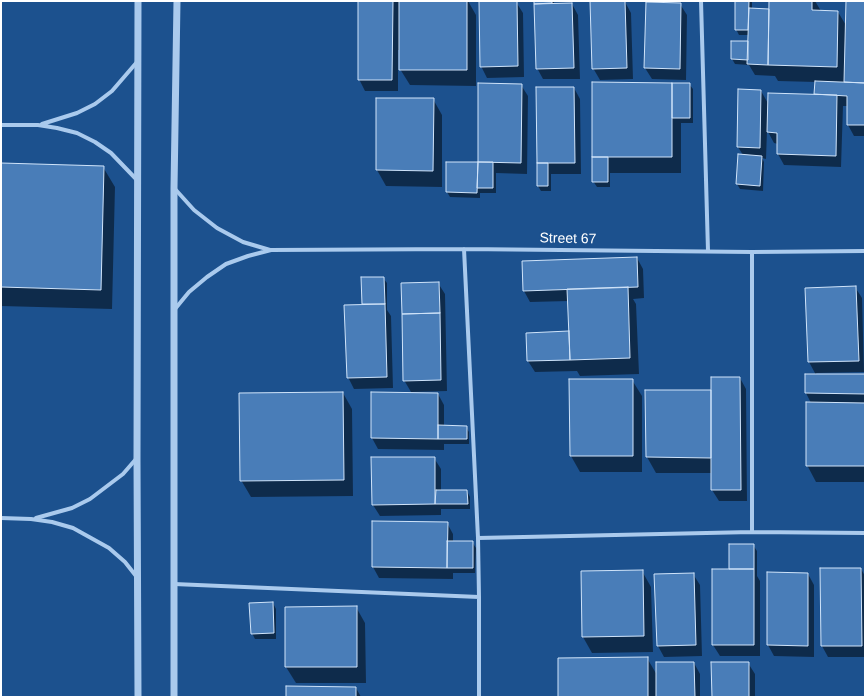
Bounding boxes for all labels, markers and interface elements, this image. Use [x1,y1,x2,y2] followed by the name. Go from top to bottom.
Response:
[539,230,597,248] street label: Street 67

